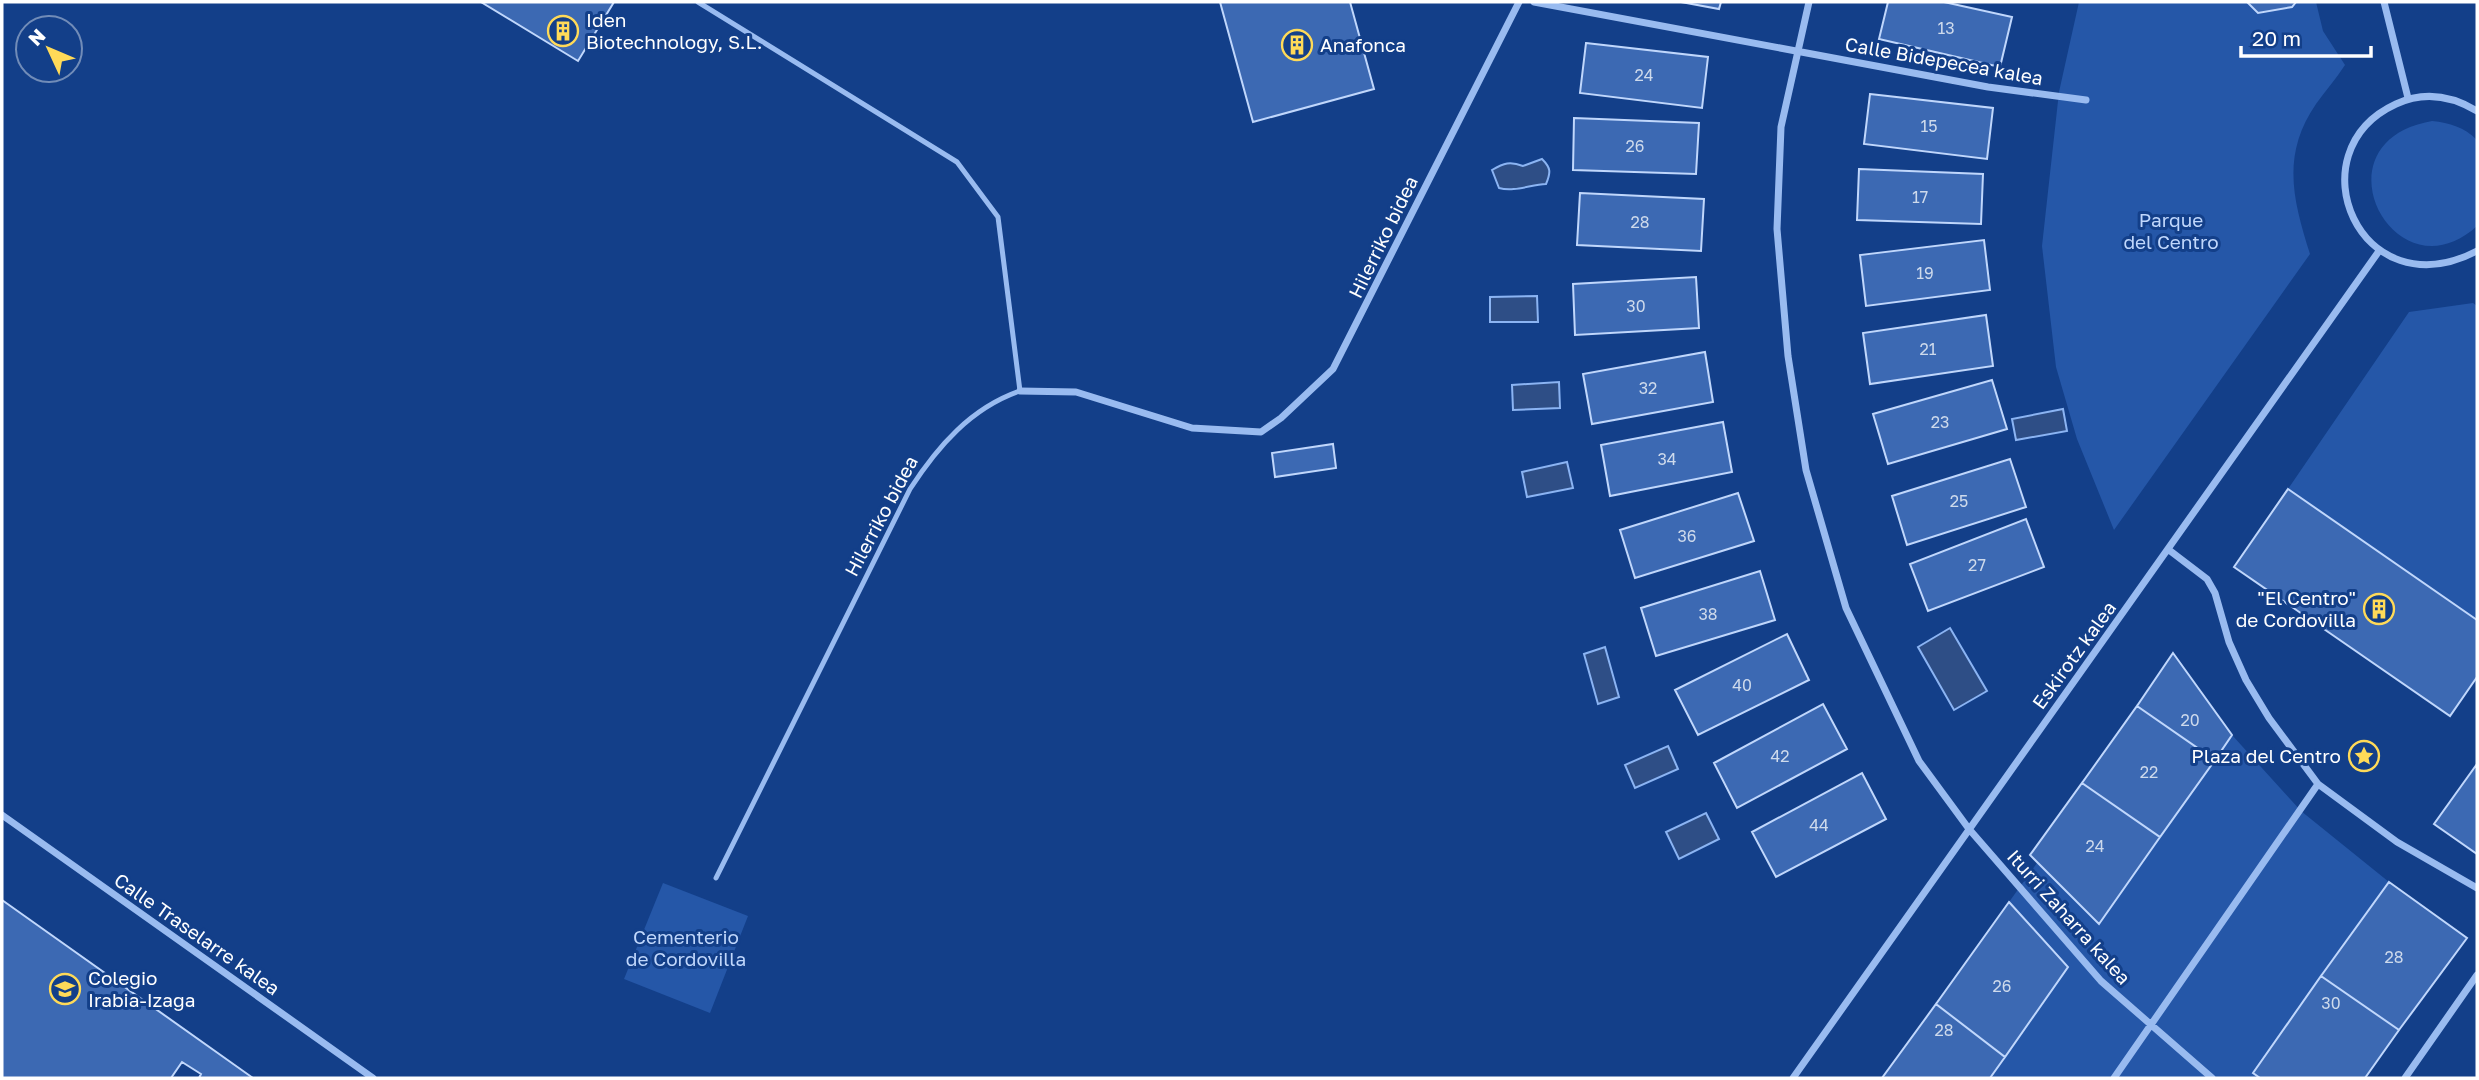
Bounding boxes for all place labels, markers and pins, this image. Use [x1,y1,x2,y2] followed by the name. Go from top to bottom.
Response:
[586,8,762,53] place label: Iden Biotechnology, S.L.
[546,14,580,48] building icon: Iden Biotechnology, S.L.
[1280,28,1314,62] building icon: Anafonca
[1320,33,1406,56] place label: Anafonca
[2236,586,2356,631] place label: "El Centro" de Cordovilla
[2362,592,2396,626] building icon: "El Centro" de Cordovilla
[2347,739,2381,773] place icon: Plaza del Centro
[2191,744,2341,767] place label: Plaza del Centro
[88,966,195,1011] place label: Colegio Irabia-Izaga
[48,972,82,1006] school or university icon: Colegio Irabia-Izaga

